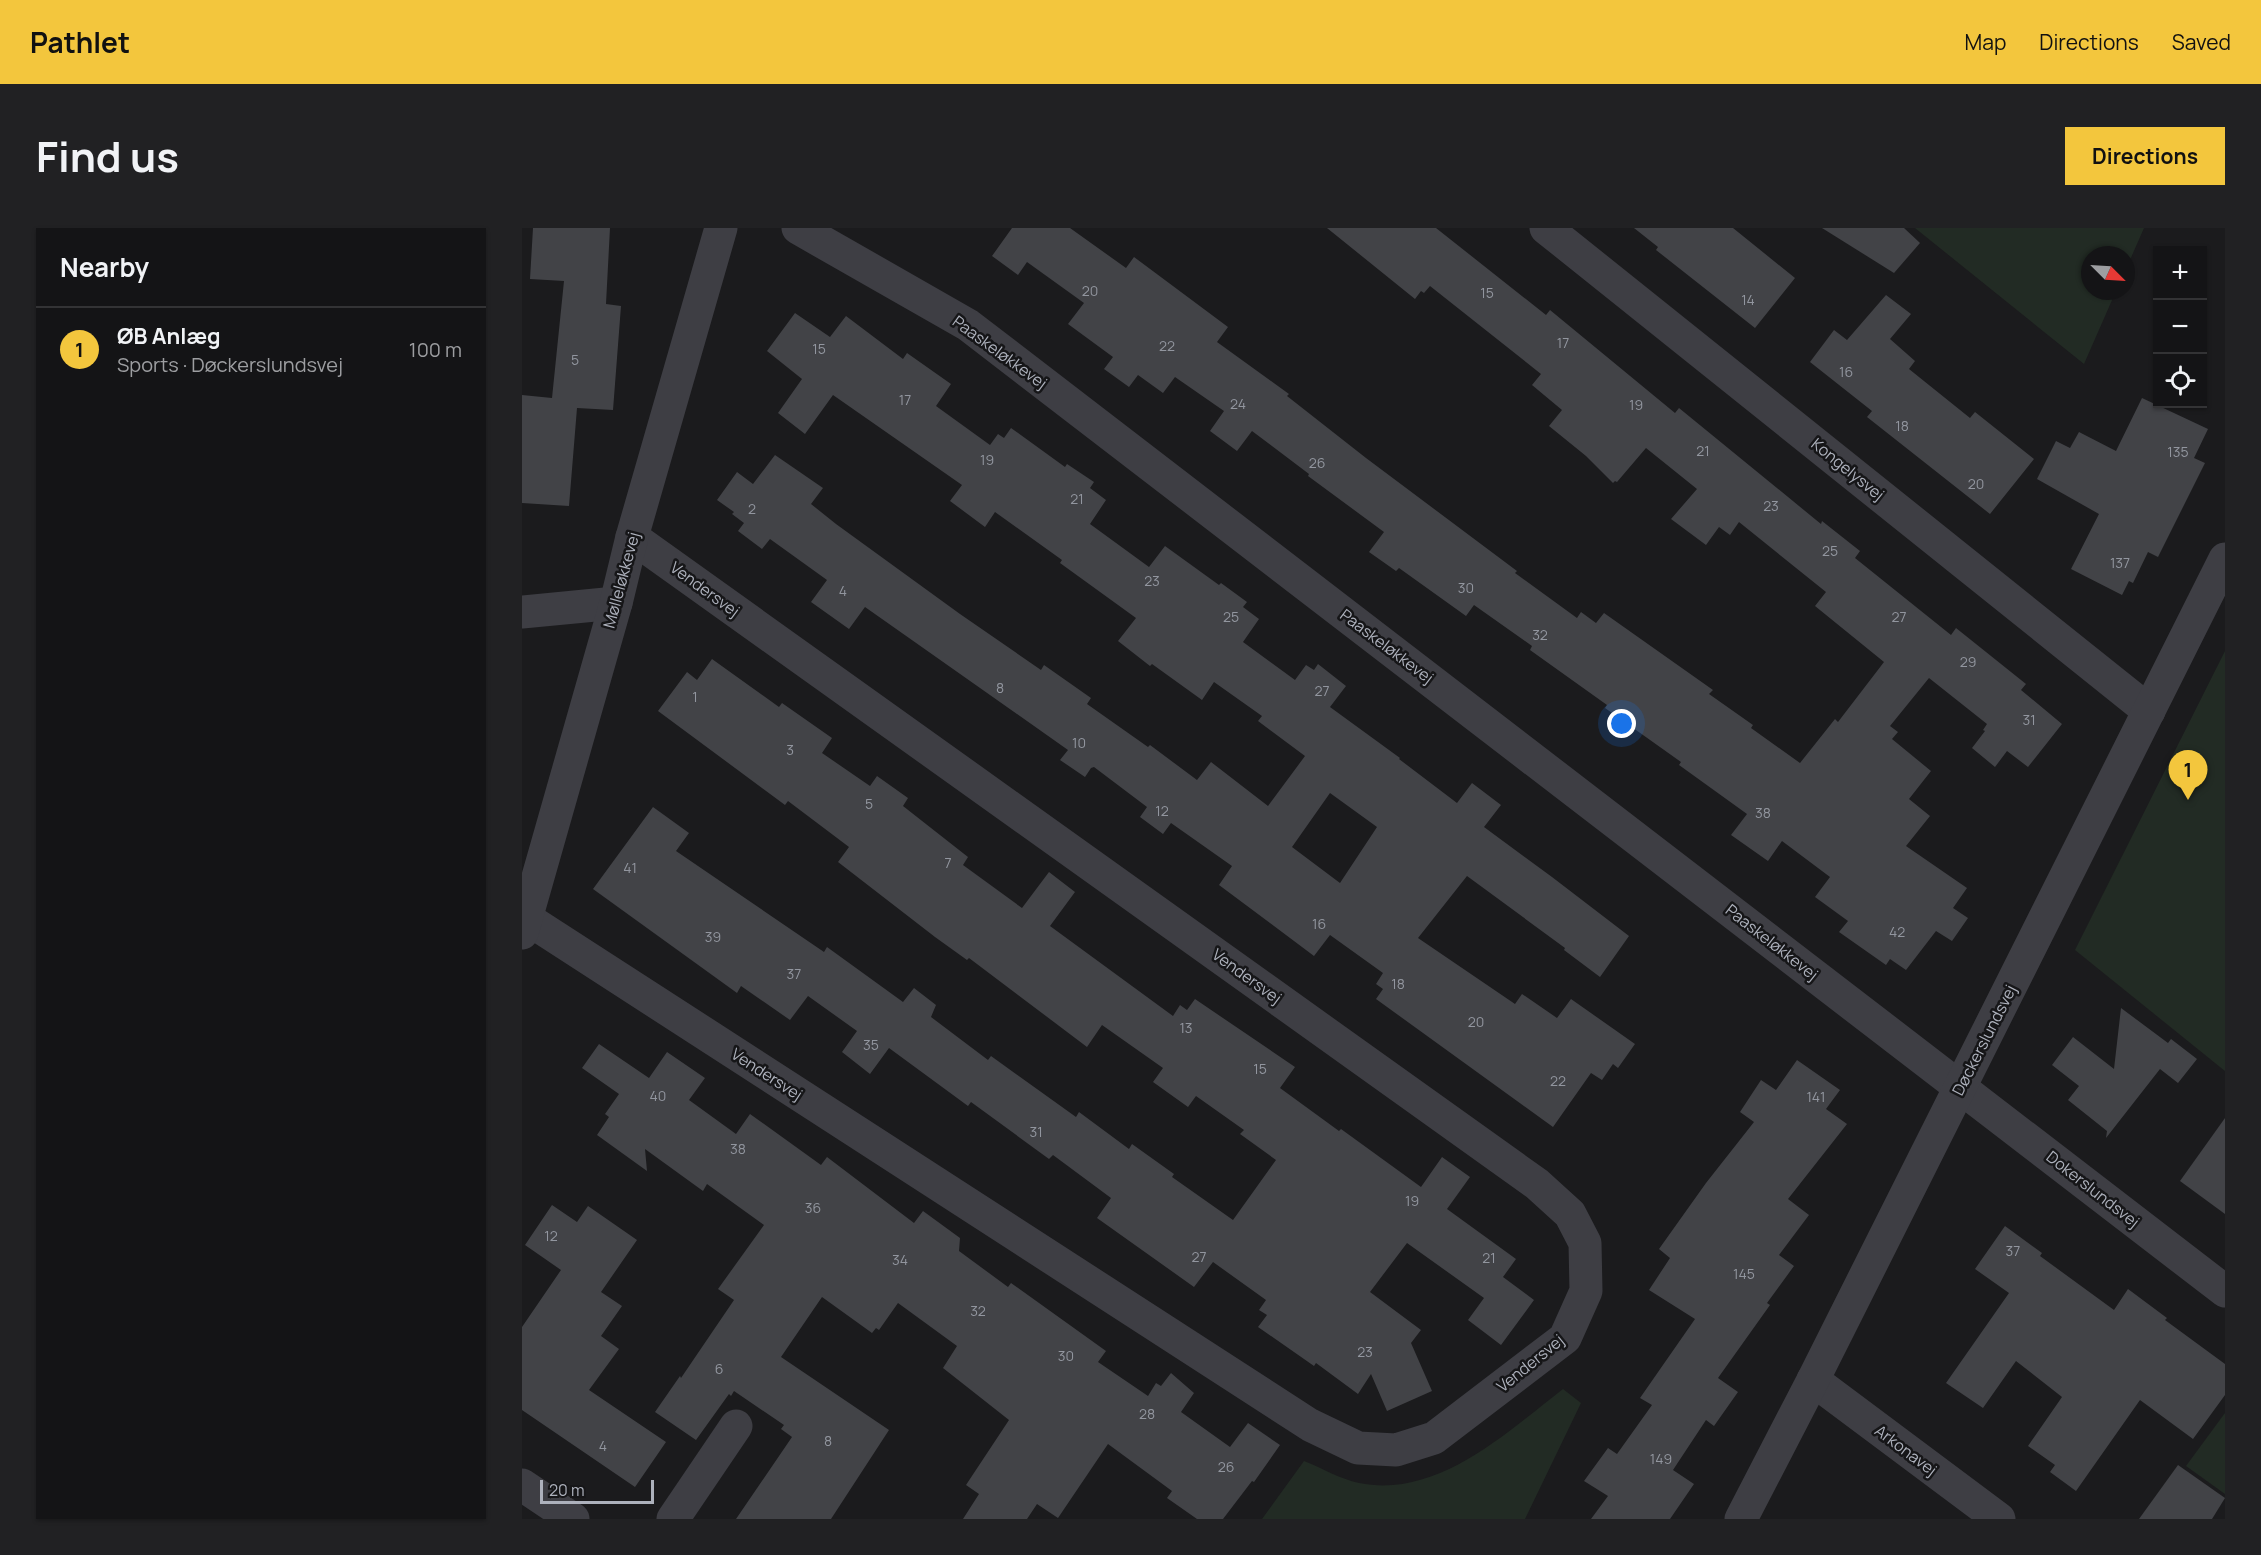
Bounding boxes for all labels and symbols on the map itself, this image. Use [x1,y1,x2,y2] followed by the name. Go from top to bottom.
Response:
[2081,246,2135,300] north arrow
[1082,281,1098,300] house number: 20
[1480,283,1494,302] house number: 15
[1741,290,1755,309] house number: 14
[948,310,1052,394] street label: Paaskeløkkevej
[1557,333,1569,352] house number: 17
[1159,336,1175,355] house number: 22
[812,339,826,358] house number: 15
[571,350,579,369] house number: 5
[1839,362,1853,381] house number: 16
[899,390,911,409] house number: 17
[1230,394,1246,413] house number: 24
[1629,395,1643,414] house number: 19
[1895,416,1909,435] house number: 18
[1807,433,1889,505] street label: Kongelysvej
[1696,441,1710,460] house number: 21
[2167,442,2189,461] house number: 135
[980,450,994,469] house number: 19
[1309,453,1325,472] house number: 26
[1968,474,1984,493] house number: 20
[1070,489,1084,508] house number: 21
[1763,496,1779,515] house number: 23
[748,499,756,518] house number: 2
[598,529,644,631] street label: Mølleløkkevej
[1822,541,1838,560] house number: 25
[2110,553,2130,572] house number: 137
[666,556,744,622] street label: Vendersvej
[1144,571,1160,590] house number: 23
[1458,578,1474,597] house number: 30
[839,581,847,600] house number: 4
[1336,604,1438,688] street label: Paaskeløkkevej
[1223,607,1239,626] house number: 25
[1891,607,1907,626] house number: 27
[1532,625,1548,644] house number: 32
[1960,652,1976,671] house number: 29
[996,678,1004,697] house number: 8
[1314,681,1330,700] house number: 27
[692,687,698,706] house number: 1
[1607,709,1636,738] your location
[2022,710,2036,729] house number: 31
[1072,733,1086,752] house number: 10
[786,740,794,759] house number: 3
[2168,750,2208,800] pin: 1
[865,794,873,813] house number: 5
[1155,801,1169,820] house number: 12
[1755,803,1771,822] house number: 38
[944,853,952,872] house number: 7
[623,858,637,877] house number: 41
[1721,899,1823,985] street label: Paaskeløkkevej
[1312,914,1326,933] house number: 16
[1889,922,1905,941] house number: 42
[705,927,721,946] house number: 39
[1208,943,1286,1009] street label: Vendersvej
[787,964,801,983] house number: 37
[1391,974,1405,993] house number: 18
[1947,981,2021,1099] street label: Døckerslundsvej
[1468,1012,1484,1031] house number: 20
[1179,1018,1193,1037] house number: 13
[863,1035,879,1054] house number: 35
[727,1043,807,1105] street label: Vendersvej
[1253,1059,1267,1078] house number: 15
[1550,1071,1566,1090] house number: 22
[650,1086,666,1105] house number: 40
[1806,1087,1826,1106] house number: 141
[1029,1122,1043,1141] house number: 31
[730,1139,746,1158] house number: 38
[2042,1146,2144,1232] street label: Dokerslundsvej
[1405,1191,1419,1210] house number: 19
[805,1198,821,1217] house number: 36
[544,1226,558,1245] house number: 12
[2006,1241,2020,1260] house number: 37
[1191,1247,1207,1266] house number: 27
[1482,1248,1496,1267] house number: 21
[892,1250,908,1269] house number: 34
[1733,1264,1755,1283] house number: 145
[970,1301,986,1320] house number: 32
[1492,1329,1568,1397] street label: Vendersvej
[1357,1342,1373,1361] house number: 23
[1058,1346,1074,1365] house number: 30
[715,1359,723,1378] house number: 6
[1139,1404,1155,1423] house number: 28
[1870,1419,1942,1481] street label: Arkonavej
[824,1431,832,1450] house number: 8
[599,1436,607,1455] house number: 4
[1650,1449,1672,1468] house number: 149
[1218,1457,1234,1476] house number: 26
[540,1477,654,1504] scale bar

